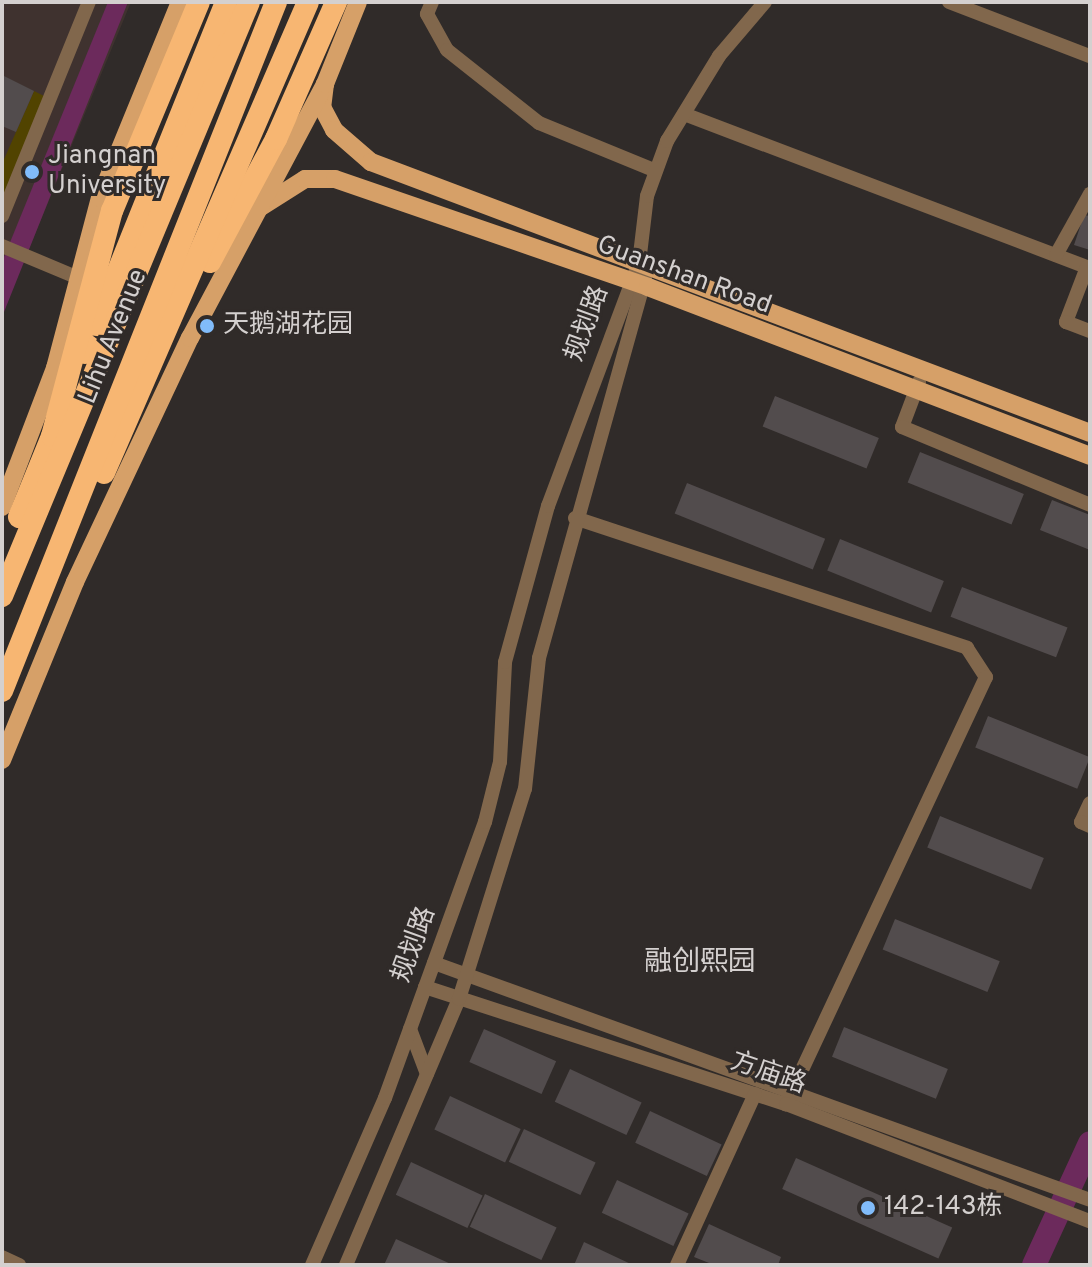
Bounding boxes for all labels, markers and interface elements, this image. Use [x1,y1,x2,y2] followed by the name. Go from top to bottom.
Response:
[48,141,166,202] place label: Jiangnan University
[23,163,41,181] marker: Jiangnan University
[593,230,775,322] street label: Guanshan Road
[73,265,155,409] street label: Lihu Avenue
[560,282,616,366] street label: 规划路
[223,310,353,342] place label: 天鹅湖花园
[198,317,216,335] marker: 天鹅湖花园
[387,903,443,987] street label: 规划路
[644,946,756,980] district label: 融创·熙园
[726,1047,810,1101] street label: 方庙路
[884,1192,1003,1224] place label: 142-143栋
[859,1199,877,1217] marker: 142-143栋

